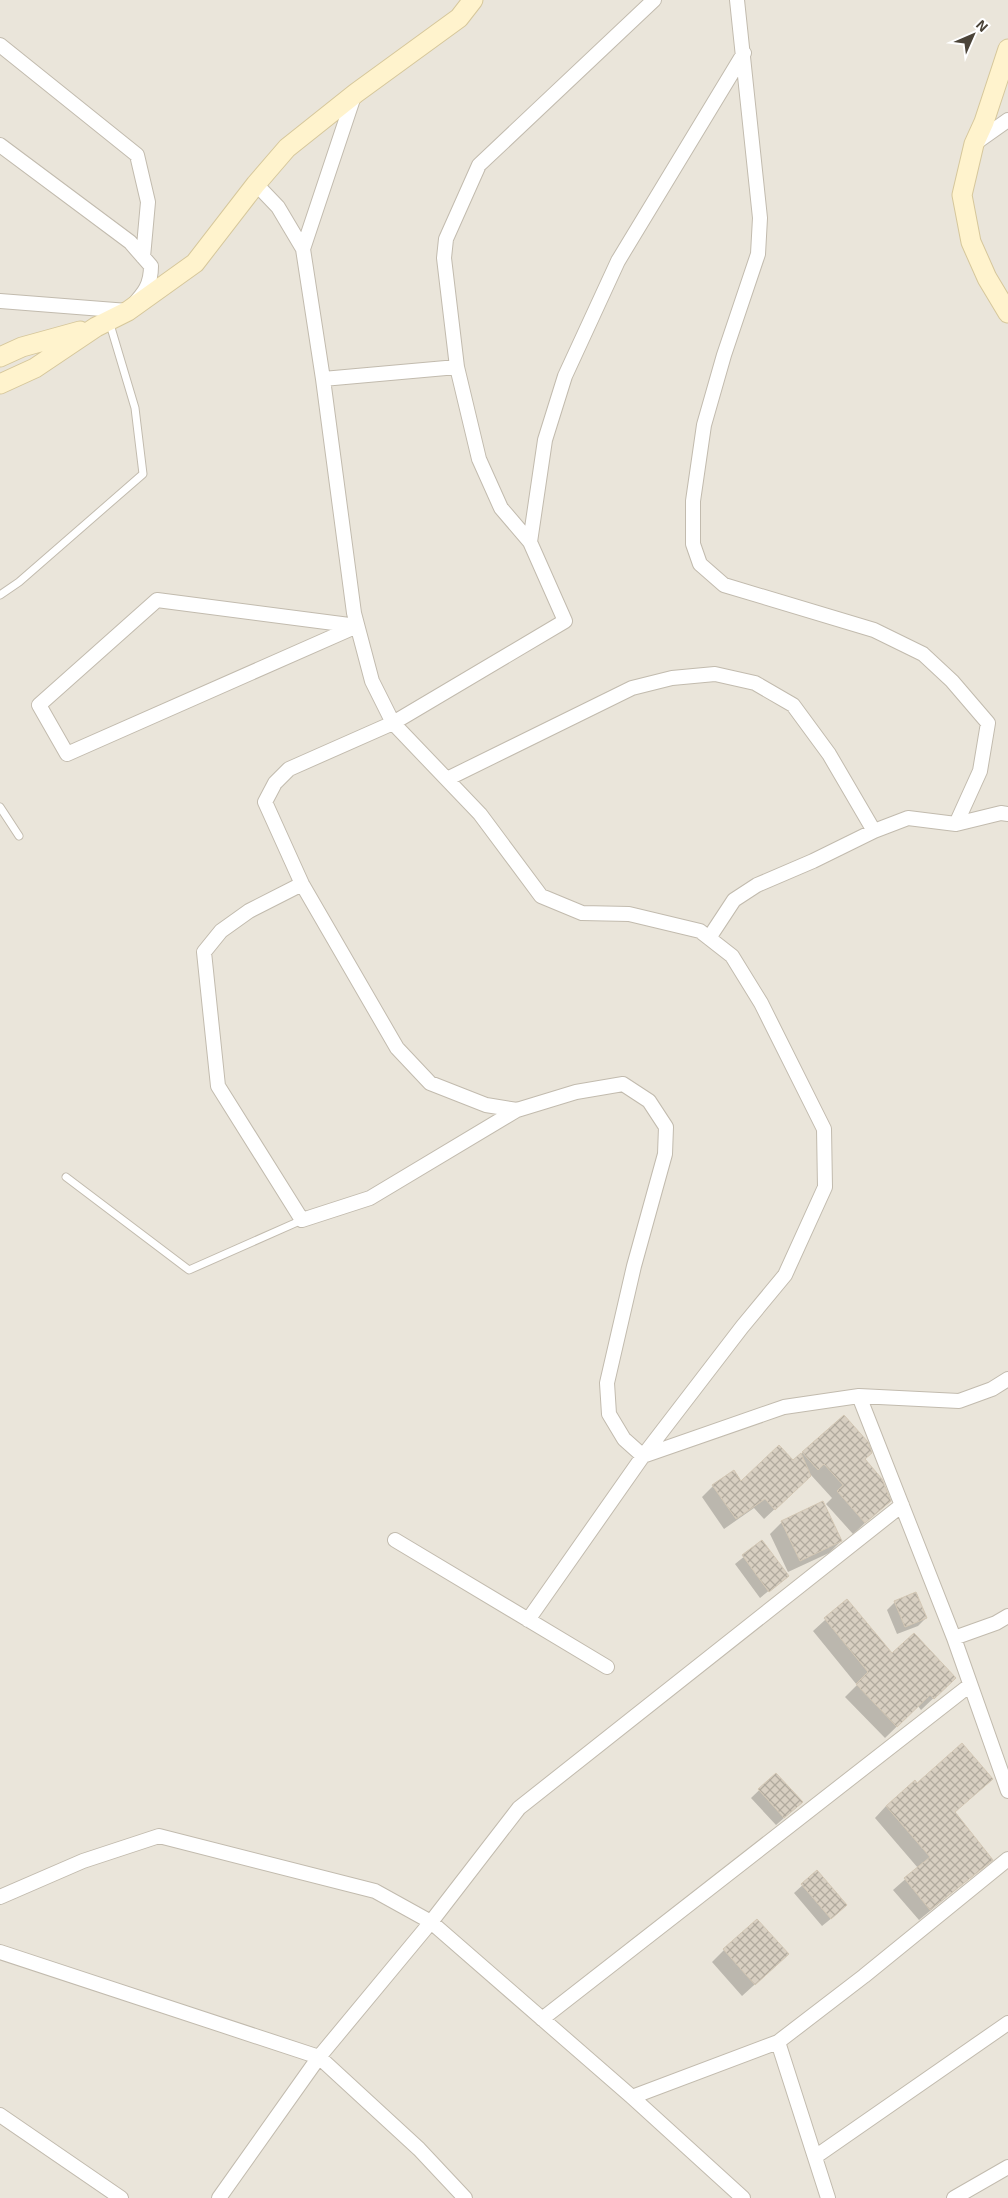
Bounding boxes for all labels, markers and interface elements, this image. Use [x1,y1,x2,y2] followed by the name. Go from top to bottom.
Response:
[948,10,998,60] north arrow
[973,16,992,35] text: N

